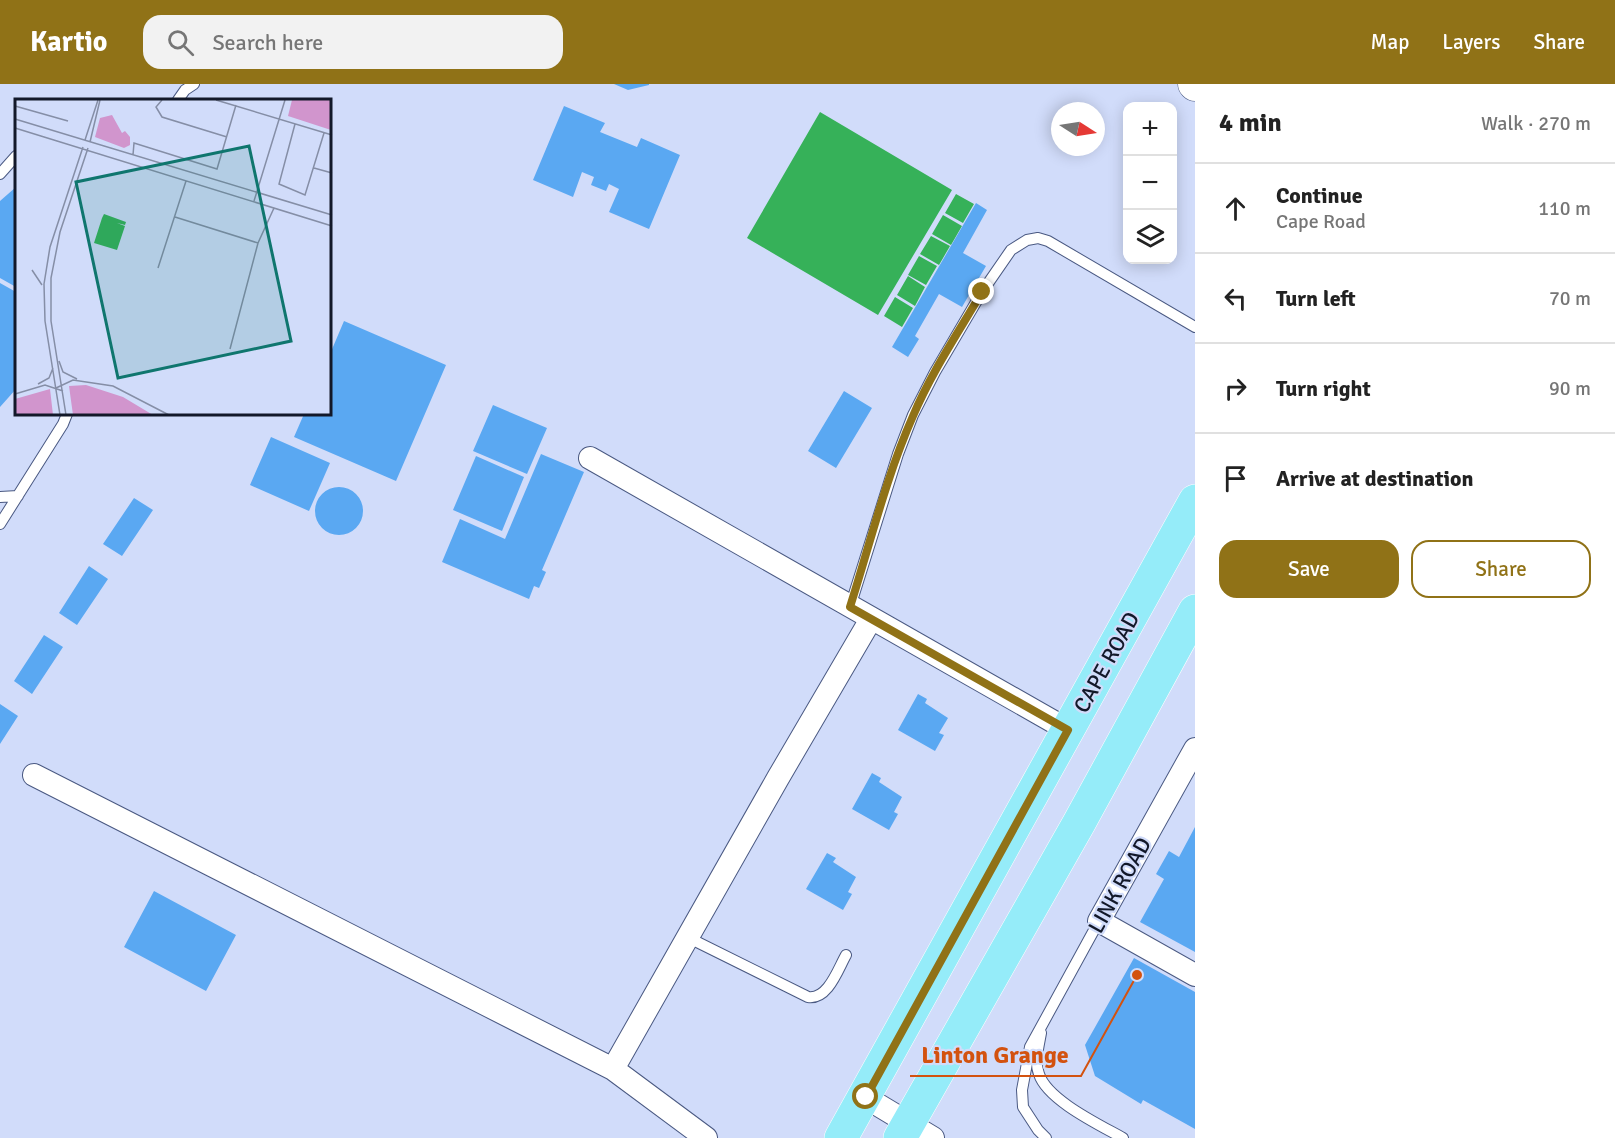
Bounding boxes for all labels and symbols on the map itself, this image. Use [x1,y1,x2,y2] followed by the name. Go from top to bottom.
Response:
[15,99,332,416] inset map
[1051,102,1105,156] north arrow
[968,278,994,304] route end
[1068,607,1145,717] street label: CAPE ROAD
[1082,833,1157,938] street label: LINK ROAD
[910,1034,1081,1076] callout: Linton Grange
[921,1040,1069,1070] text: Linton Grange
[852,1083,878,1109] route start

